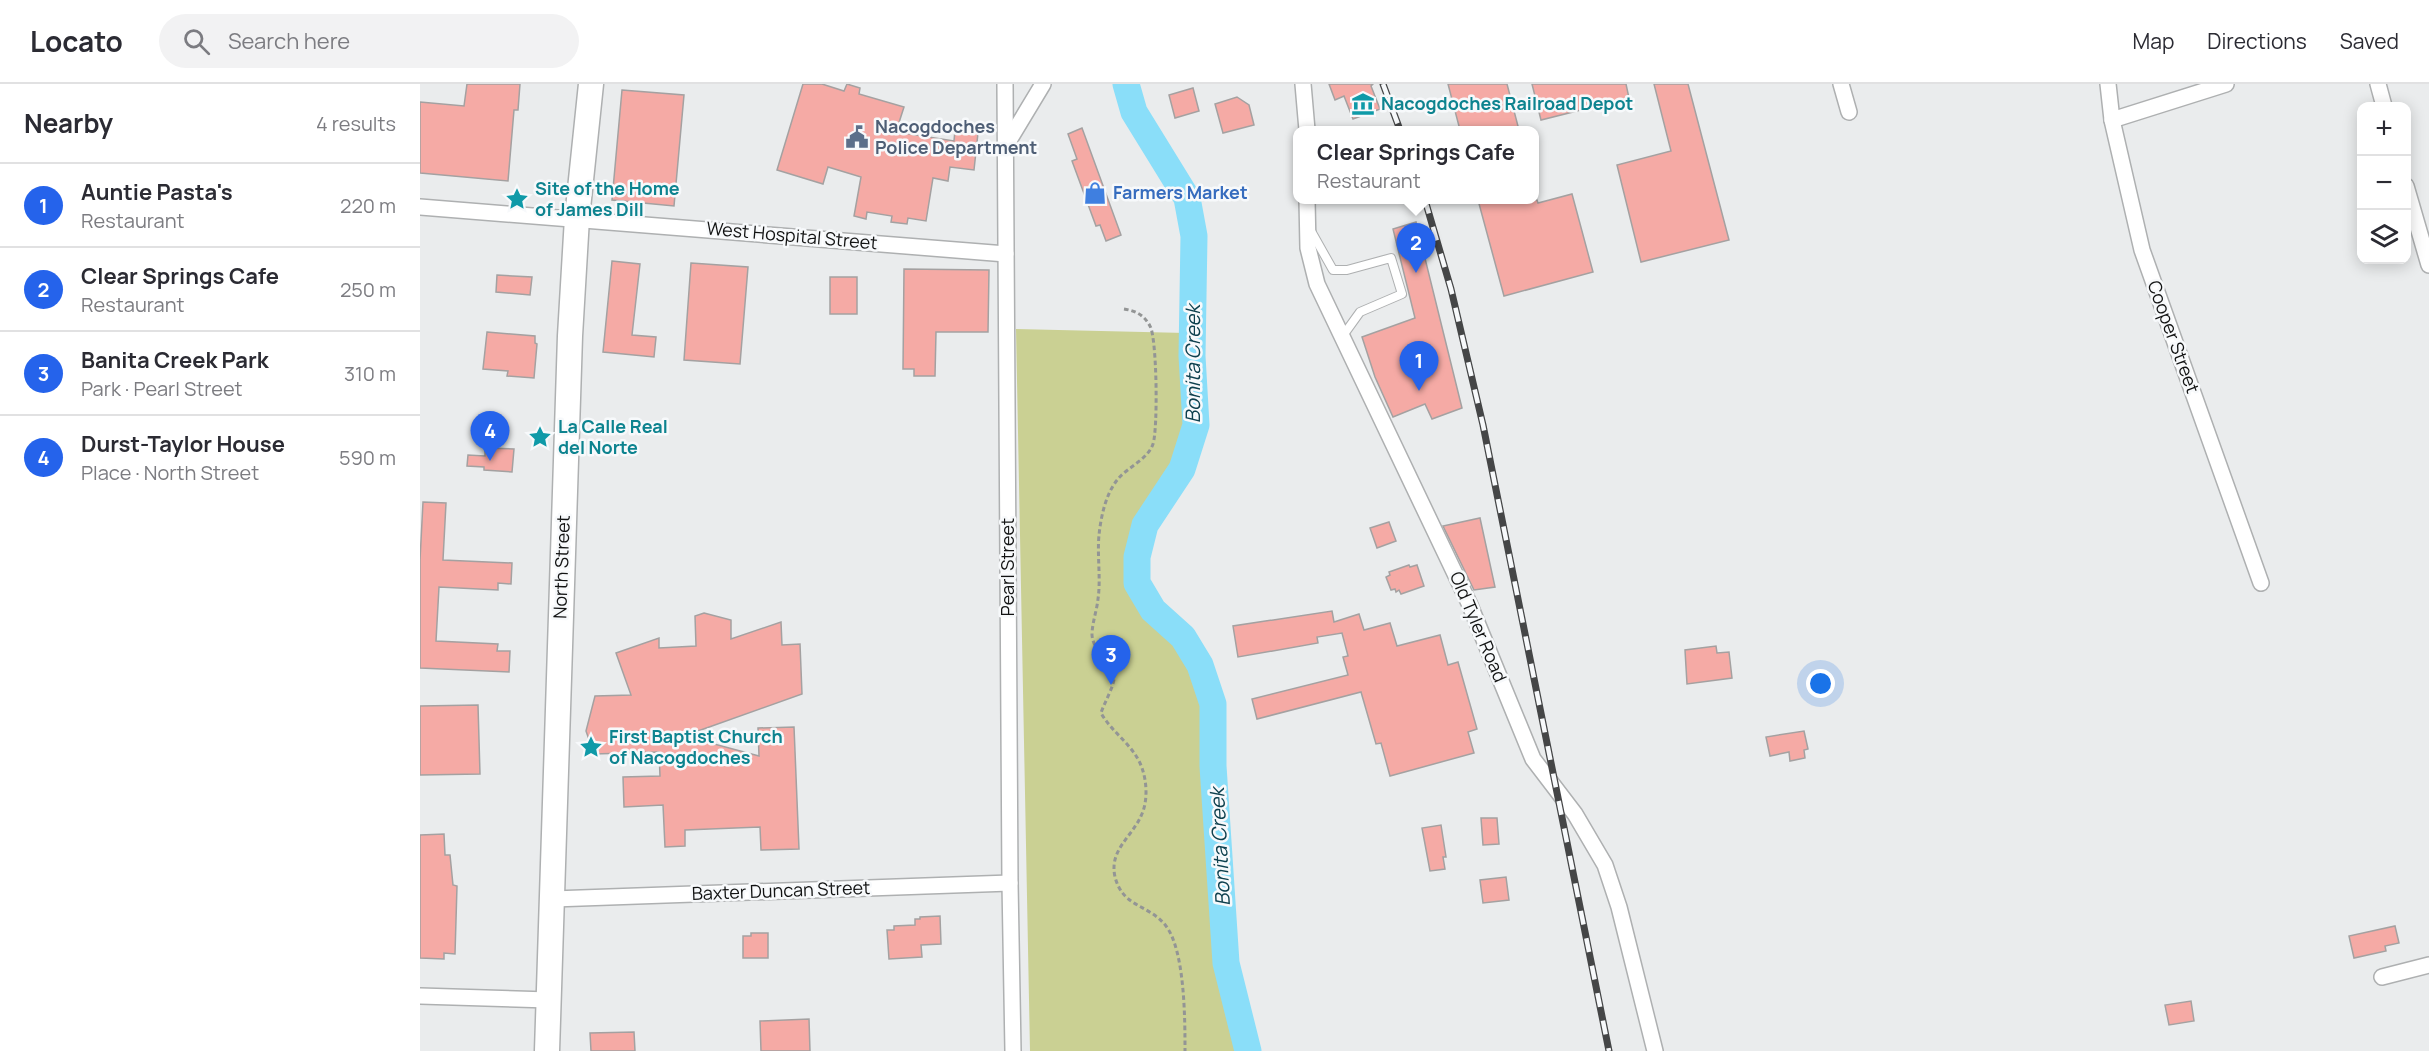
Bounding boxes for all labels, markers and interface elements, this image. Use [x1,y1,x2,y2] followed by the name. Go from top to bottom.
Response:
[159,14,579,68] search box
[30,22,123,60] text: Locato
[180,25,213,58] icon: search
[228,26,350,56] text: Search here
[2133,27,2174,55] text: Map
[2207,27,2307,55] text: Directions
[2340,27,2399,55] text: Saved
[1350,91,1376,117] museum icon: Nacogdoches Railroad Depot
[1381,91,1633,115] place label: Nacogdoches Railroad Depot
[2357,102,2411,264] map controls
[2357,102,2411,156] button: +
[24,105,113,141] text: Nearby
[316,110,396,137] text: 4 results
[875,114,1037,159] place label: Nacogdoches Police Department
[844,124,870,150] public building icon: Nacogdoches Police Department
[1293,126,1539,204] popup
[1317,137,1515,167] text: Clear Springs Cafe
[2357,156,2411,210] button: −
[1317,167,1421,194] text: Restaurant
[535,176,680,221] place label: Site of the Home of James Dill
[81,177,233,207] text: Auntie Pasta's
[1082,180,1108,206] shop icon: Farmers Market
[1113,180,1248,204] place label: Farmers Market
[504,186,530,212] place icon: Site of the Home of James Dill
[39,192,48,219] text: 1
[340,192,396,219] text: 220 m
[81,207,185,234] text: Restaurant
[2357,210,2411,264] button: layers
[706,216,879,254] street label: West Hospital Street
[1396,224,1436,273] pin: 2
[81,261,279,291] text: Clear Springs Cafe
[38,276,49,303] text: 2
[340,276,396,303] text: 250 m
[2142,277,2205,396] street label: Cooper Street
[81,291,185,318] text: Restaurant
[1179,302,1206,423] water label: Bonita Creek
[1400,342,1438,391] pin: 1
[81,345,269,375] text: Banita Creek Park
[38,360,49,387] text: 3
[344,360,396,387] text: 310 m
[81,375,243,402] text: Park · Pearl Street
[470,412,510,461] pin: 4
[558,414,668,459] place label: La Calle Real del Norte
[527,424,553,450] place icon: La Calle Real del Norte
[81,429,285,459] text: Durst-Taylor House
[37,444,50,471] text: 4
[339,444,396,471] text: 590 m
[81,459,259,486] text: Place · North Street
[547,515,575,619] street label: North Street
[995,518,1019,616] street label: Pearl Street
[1445,568,1513,686] street label: Old Tyler Road
[1092,636,1130,685] pin: 3
[1806,669,1835,698] your location
[609,724,783,769] place label: First Baptist Church of Nacogdoches
[578,734,604,760] place icon: First Baptist Church of Nacogdoches
[1203,784,1236,907] water label: Bonita Creek
[691,875,871,905] street label: Baxter Duncan Street

